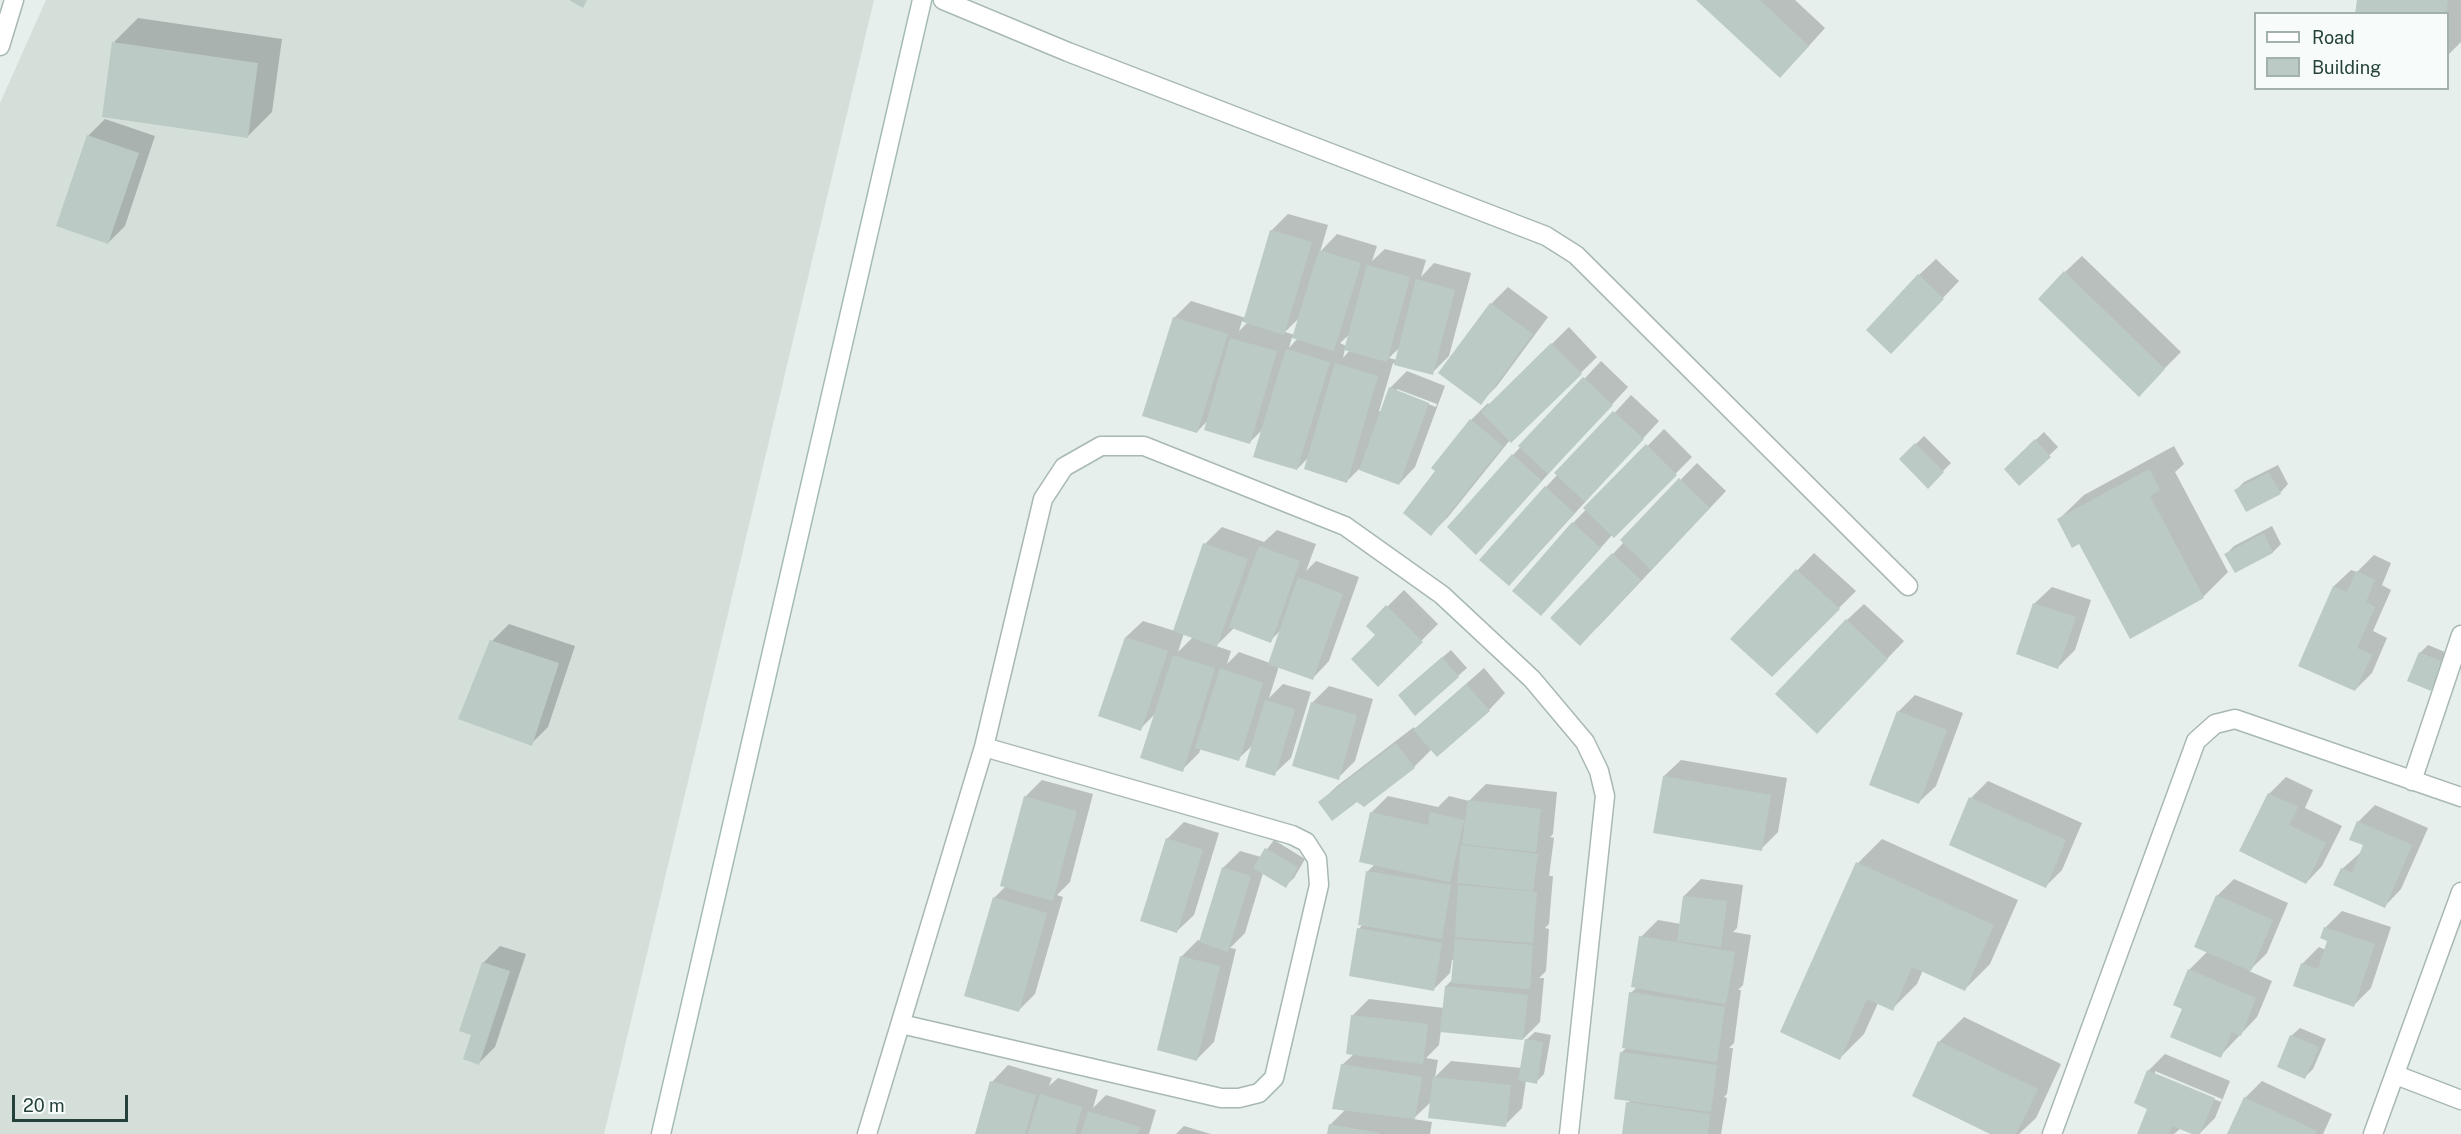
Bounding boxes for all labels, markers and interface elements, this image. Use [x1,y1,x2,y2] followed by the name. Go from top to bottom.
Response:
[2254,12,2449,90] legend
[2312,27,2355,48] text: Road
[2312,57,2381,78] text: Building
[15,1083,130,1121] scale bar
[23,1095,65,1116] text: 20 m

